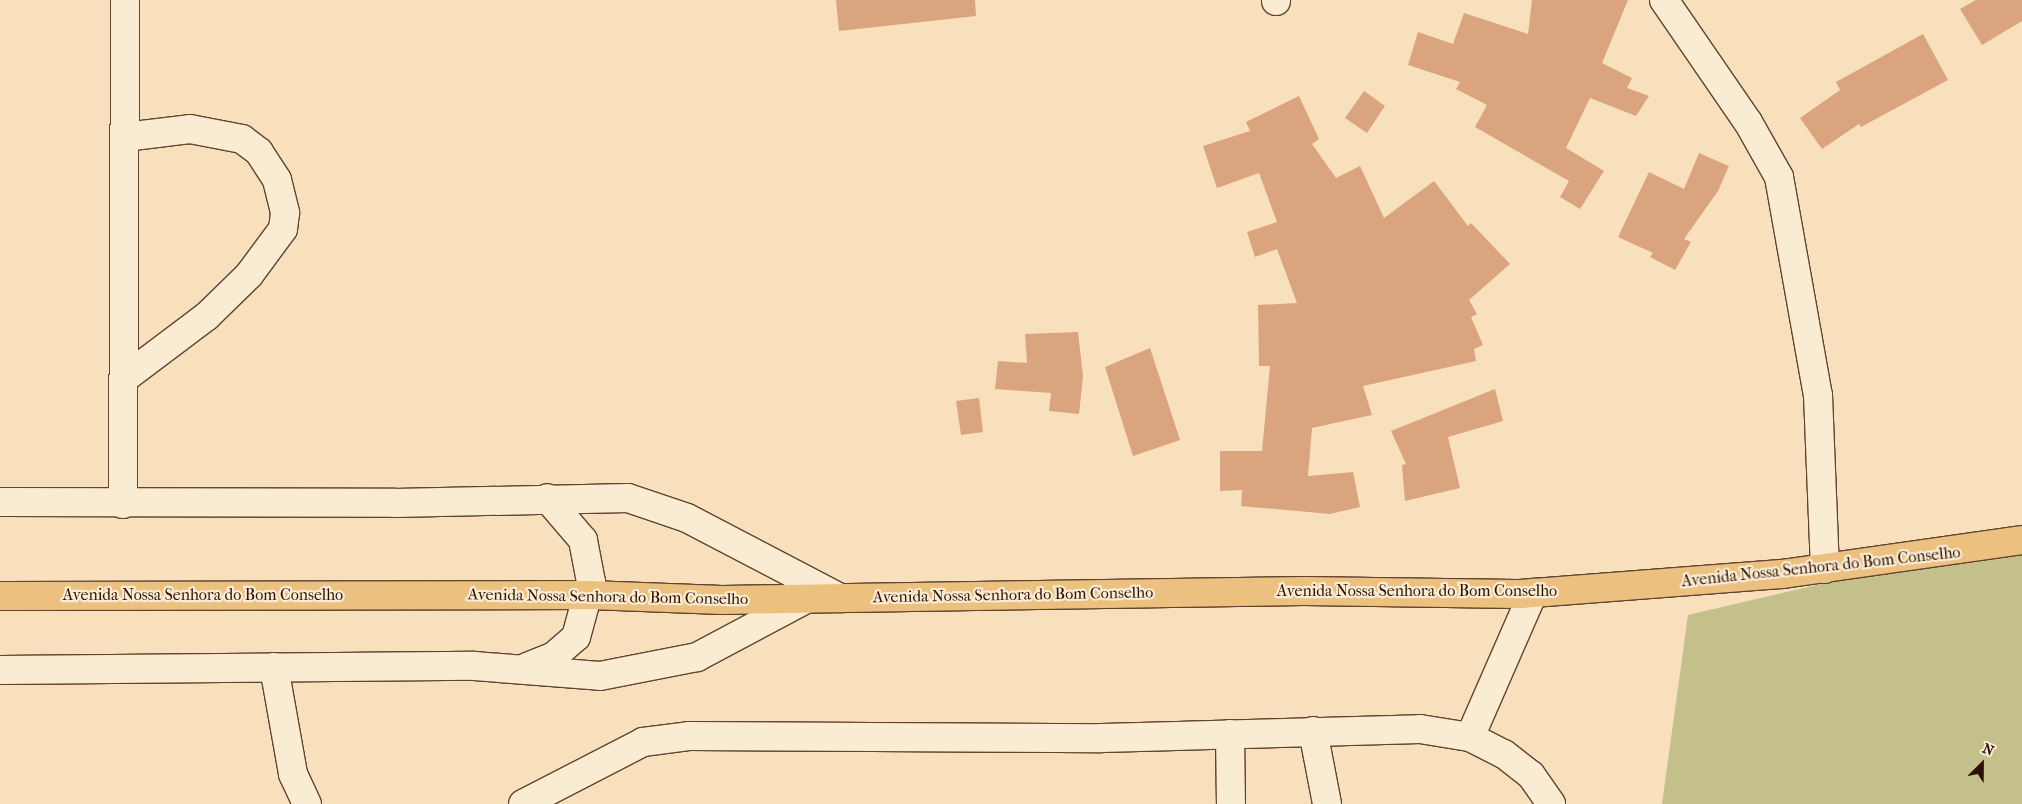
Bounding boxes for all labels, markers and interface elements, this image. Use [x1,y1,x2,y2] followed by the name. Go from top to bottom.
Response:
[1681,543,1961,591] street label: Avenida Nossa Senhora do Bom Conselho
[1277,581,1557,601] street label: Avenida Nossa Senhora do Bom Conselho
[873,583,1153,607] street label: Avenida Nossa Senhora do Bom Conselho
[63,585,343,605] street label: Avenida Nossa Senhora do Bom Conselho
[468,585,748,609] street label: Avenida Nossa Senhora do Bom Conselho
[1957,739,2007,789] north arrow
[1980,740,1996,760] text: N

